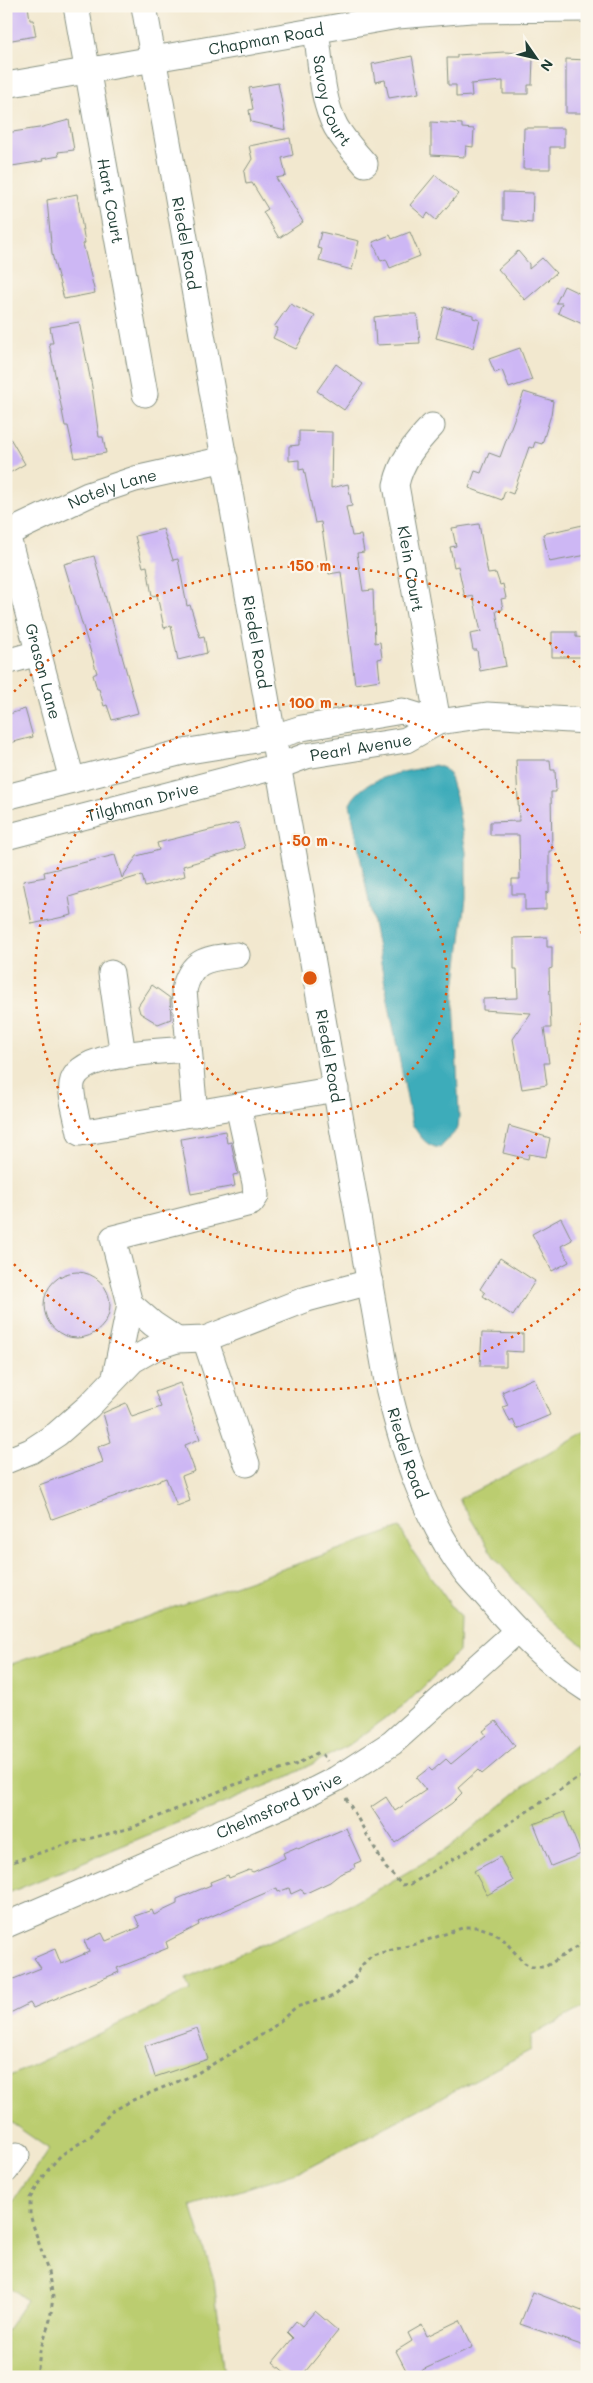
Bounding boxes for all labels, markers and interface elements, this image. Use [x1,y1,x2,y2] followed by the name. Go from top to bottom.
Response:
[207,18,325,59] street label: Chapman Road
[510,32,560,82] north arrow
[309,54,357,150] street label: Savoy Court
[536,56,558,75] text: N
[93,156,129,245] street label: Hart Court
[168,195,205,291] street label: Riedel Road
[64,463,159,513] street label: Notely Lane
[393,524,429,613] street label: Klein Court
[289,555,331,575] text: 150 m
[238,594,275,690] street label: Riedel Road
[21,621,66,721] street label: Grason Lane
[288,692,332,712] text: 100 m
[308,728,415,765] street label: Pearl Avenue
[84,776,201,826] street label: Tilghman Drive
[292,830,328,850] text: 50 m
[301,969,319,987] centre of rings
[311,1007,348,1104] street label: Riedel Road
[383,1405,433,1501] street label: Riedel Road
[213,1767,346,1843] street label: Chelmsford Drive

